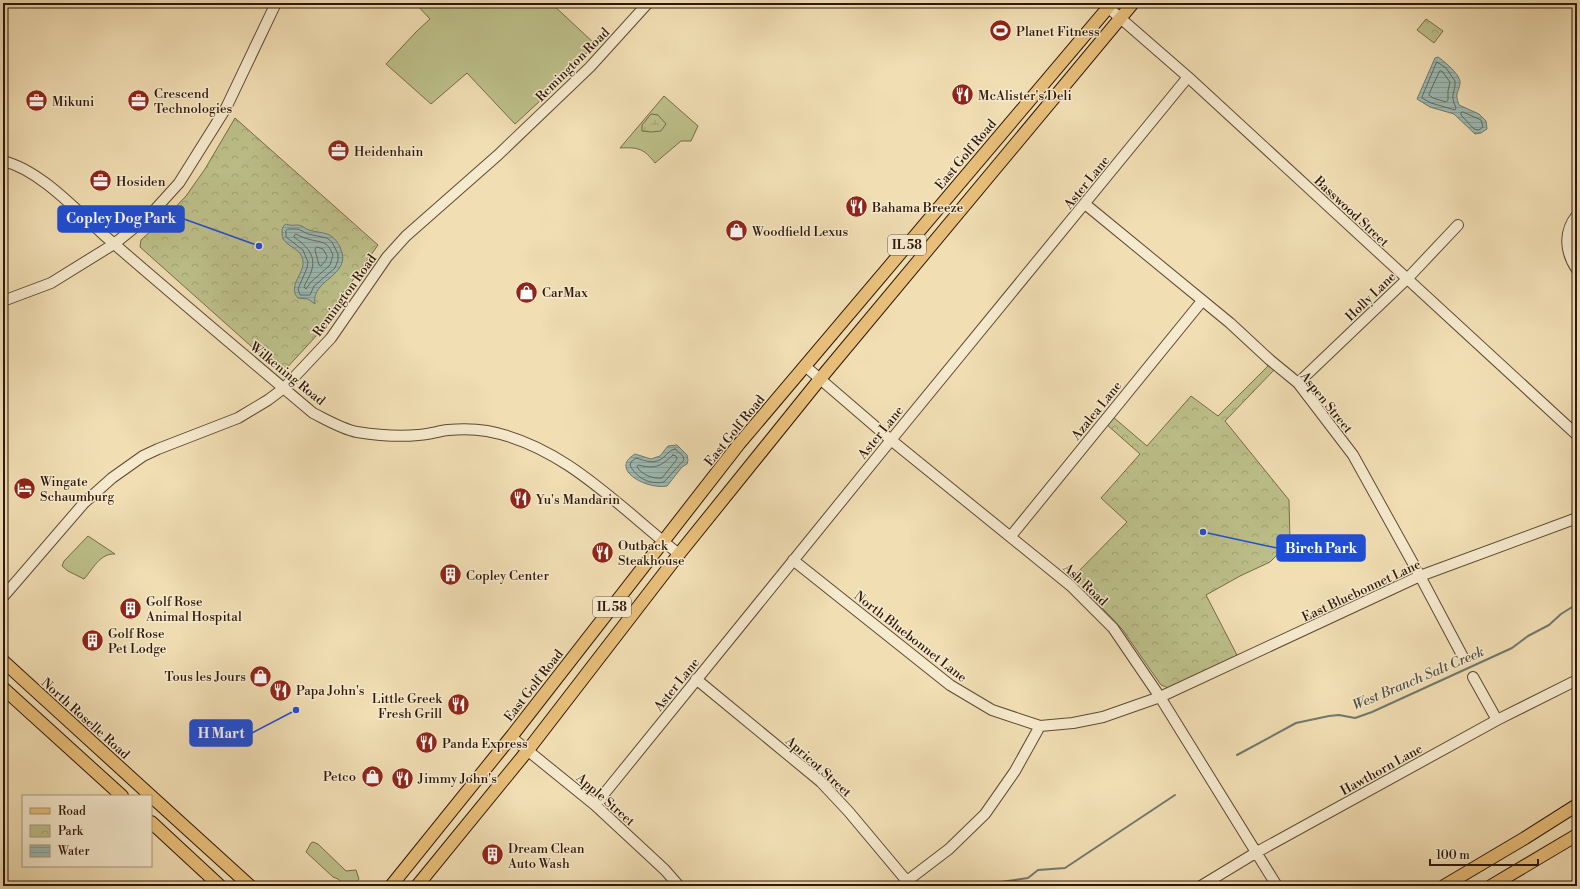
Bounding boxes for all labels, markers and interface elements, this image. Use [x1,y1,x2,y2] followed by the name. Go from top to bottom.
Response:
[988,18,1014,44] sports icon: Planet Fitness
[532,24,613,105] street label: Remington Road
[1016,24,1100,40] place label: Planet Fitness
[950,82,976,108] restaurant icon: McAlister's Deli
[154,86,233,117] place label: Crescend Technologies
[126,87,152,113] office icon: Crescend Technologies
[24,88,50,114] office icon: Mikuni
[978,88,1072,104] place label: McAlister's Deli
[52,94,94,110] place label: Mikuni
[932,116,1000,193] street label: East Golf Road
[326,138,352,164] office icon: Heidenhain
[354,144,424,160] place label: Heidenhain
[1060,153,1113,213] street label: Aster Lane
[87,168,113,194] office icon: Hosiden
[1310,172,1392,251] street label: Basswood Street
[116,174,166,190] place label: Hosiden
[844,194,870,220] restaurant icon: Bahama Breeze
[871,200,964,216] place label: Bahama Breeze
[58,206,184,232] callout: Copley Dog Park
[66,210,176,228] text: Copley Dog Park
[723,218,749,244] shop icon: Woodfield Lexus
[751,224,848,240] place label: Woodfield Lexus
[888,235,926,255] road number: IL 58
[310,251,380,340] street label: Remington Road
[1342,268,1400,325] street label: Holly Lane
[513,279,539,305] shop icon: CarMax
[542,285,588,301] place label: CarMax
[246,338,329,409] street label: Wilkening Road
[1296,368,1356,437] street label: Aspen Street
[1068,378,1126,444] street label: Azalea Lane
[701,391,769,469] street label: East Golf Road
[854,403,907,463] street label: Aster Lane
[39,474,114,505] place label: Wingate Schaumburg
[12,475,38,501] hotel icon: Wingate Schaumburg
[507,486,533,512] restaurant icon: Yu's Mandarin
[535,492,620,508] place label: Yu's Mandarin
[1277,535,1365,561] callout: Birch Park
[618,538,685,569] place label: Outback Steakhouse
[589,539,615,565] restaurant icon: Outback Steakhouse
[1285,540,1357,558] text: Birch Park
[1300,556,1424,625] street label: East Bluebonnet Lane
[1059,559,1111,610] street label: Ash Road
[437,562,463,588] building icon: Copley Center
[466,568,549,584] place label: Copley Center
[851,588,970,686] street label: North Bluebonnet Lane
[145,594,242,625] place label: Golf Rose Animal Hospital
[117,595,143,621] building icon: Golf Rose Animal Hospital
[593,597,631,617] road number: IL 58
[108,626,167,657] place label: Golf Rose Pet Lodge
[80,627,106,653] building icon: Golf Rose Pet Lodge
[1350,643,1487,715] water label: West Branch Salt Creek
[501,646,567,725] street label: East Golf Road
[650,655,703,715] street label: Aster Lane
[248,663,274,689] shop icon: Tous les Jours
[165,669,246,685] place label: Tous les Jours
[38,675,133,763] street label: North Roselle Road
[268,677,294,703] restaurant icon: Papa John's
[296,683,365,699] place label: Papa John's
[372,691,443,722] place label: Little Greek Fresh Grill
[445,692,471,718] restaurant icon: Little Greek Fresh Grill
[190,720,252,746] callout: H Mart
[198,725,245,743] text: H Mart
[414,730,440,756] restaurant icon: Panda Express
[781,732,855,801] street label: Apricot Street
[442,736,528,752] place label: Panda Express
[1338,741,1426,799] street label: Hawthorn Lane
[359,763,385,789] shop icon: Petco
[390,765,416,791] restaurant icon: Jimmy John's
[323,769,356,785] place label: Petco
[572,769,638,830] street label: Apple Street
[417,771,497,787] place label: Jimmy John's
[22,795,152,867] legend
[58,804,86,819] text: Road
[58,824,84,839] text: Park
[507,841,585,872] place label: Dream Clean Auto Wash
[1430,841,1538,867] scale bar
[479,842,505,868] building icon: Dream Clean Auto Wash
[57,844,90,859] text: Water
[1436,848,1470,863] text: 100 m

